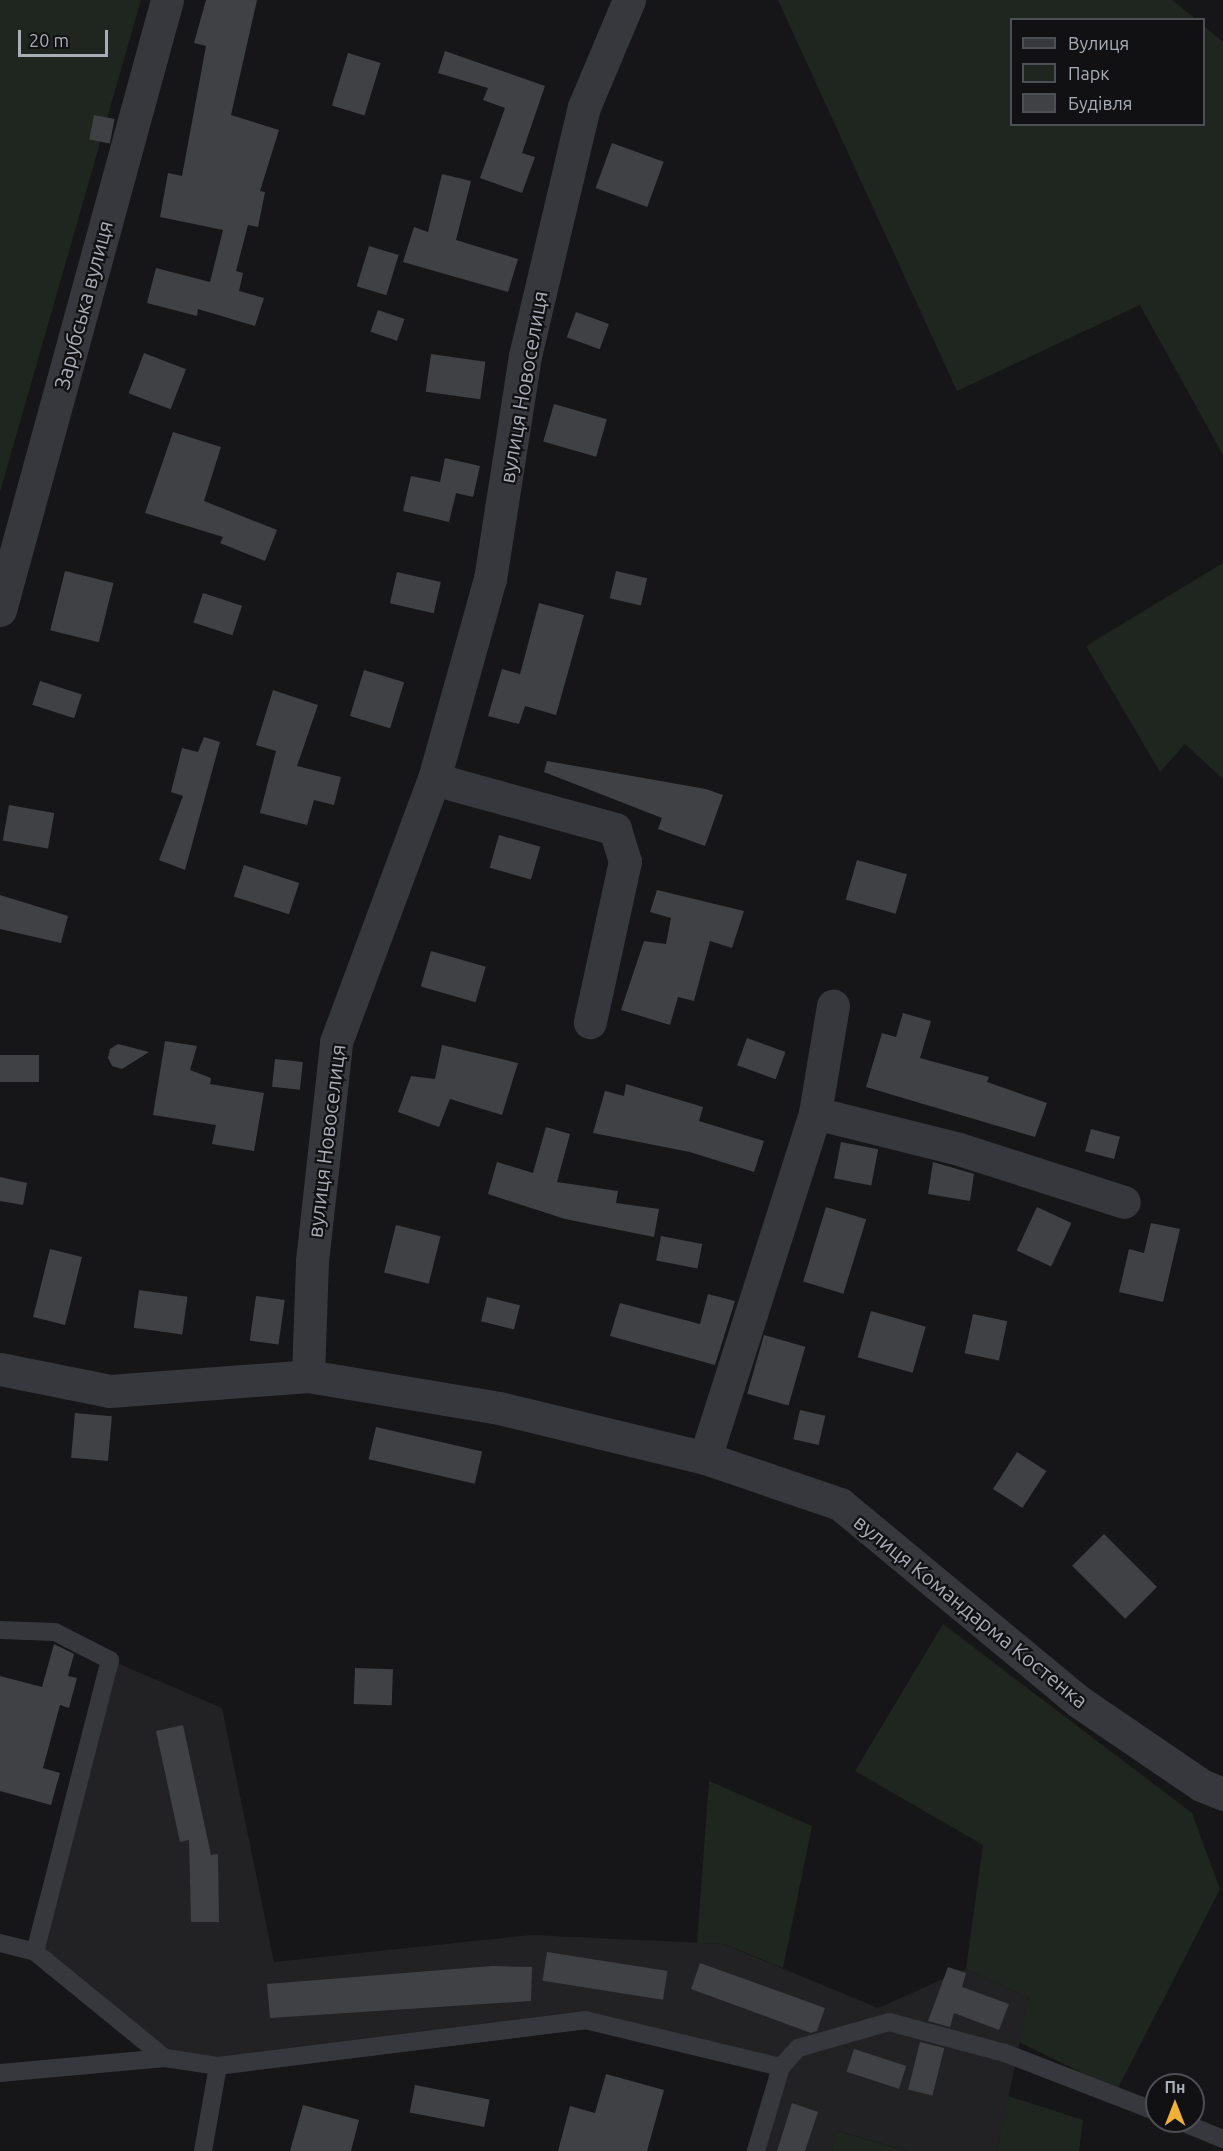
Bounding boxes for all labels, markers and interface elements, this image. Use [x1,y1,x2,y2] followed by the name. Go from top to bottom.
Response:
[21,18,111,56] scale bar
[1010,18,1205,126] legend
[29,30,69,50] text: 20 m
[1068,33,1129,53] text: Вулиця
[1068,63,1109,83] text: Парк
[1068,93,1133,113] text: Будівля
[48,218,118,392] street label: Зарубська вулиця
[494,289,552,485] street label: вулиця Новоселиця
[302,1043,350,1239] street label: вулиця Новоселиця
[849,1509,1093,1713] street label: вулиця Командарма Костенка
[1145,2073,1205,2133] north arrow
[1165,2078,1185,2096] text: Пн

